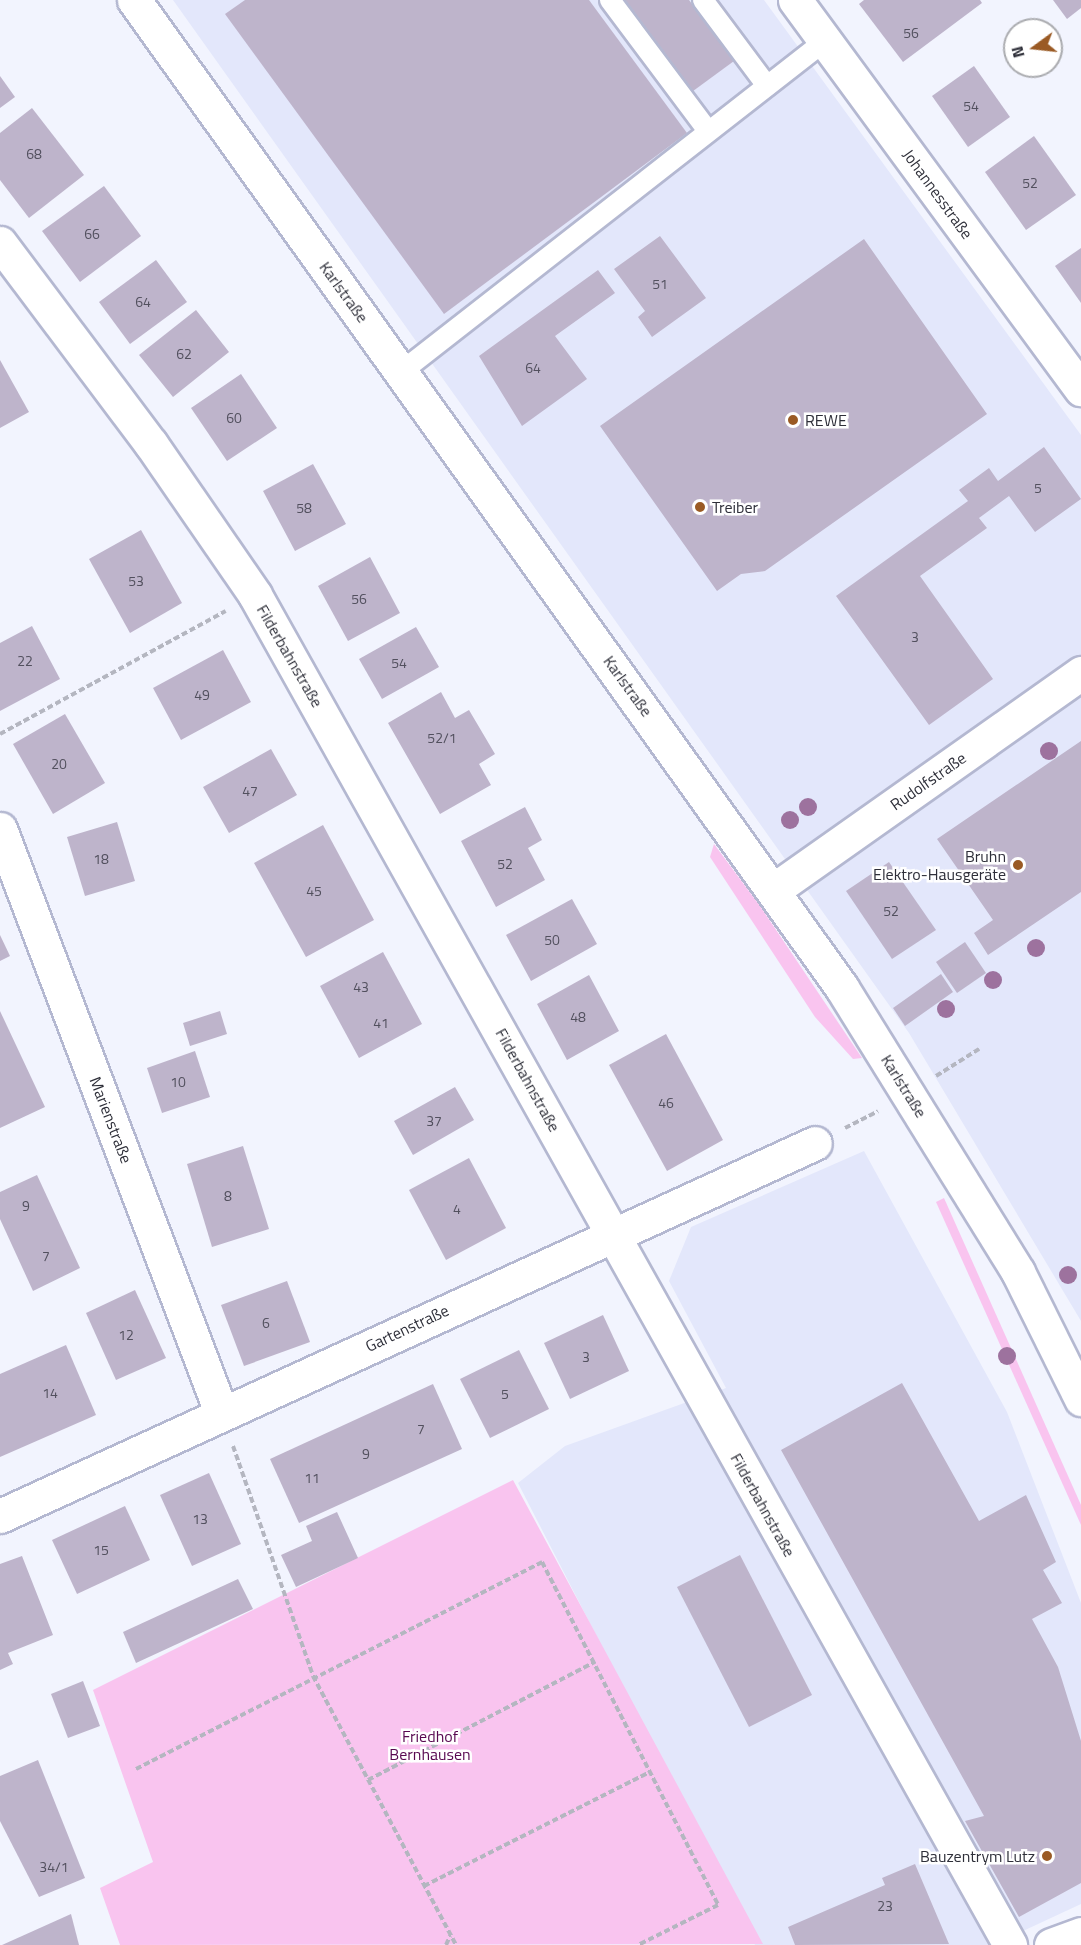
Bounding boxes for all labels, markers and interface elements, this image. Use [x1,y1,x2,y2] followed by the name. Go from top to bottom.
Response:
[1003,18,1063,78] north arrow
[903,25,919,41] house number: 56
[1005,44,1031,61] text: N
[963,98,979,114] house number: 54
[899,145,977,243] street label: Johannesstraße
[26,146,42,162] house number: 68
[1022,175,1038,191] house number: 52
[84,226,100,242] house number: 66
[316,258,372,326] street label: Karlstraße
[652,276,668,292] house number: 51
[135,294,151,310] house number: 64
[176,346,192,362] house number: 62
[525,360,541,376] house number: 64
[226,410,242,426] house number: 60
[805,410,847,430] place label: REWE
[786,413,800,427] marker: REWE
[1034,480,1042,496] house number: 5
[712,497,758,517] place label: Treiber
[296,500,312,516] house number: 58
[693,500,707,514] marker: Treiber
[128,573,144,589] house number: 53
[351,591,367,607] house number: 56
[253,601,327,711] street label: Filderbahnstraße
[911,629,919,645] house number: 3
[600,652,656,720] street label: Karlstraße
[17,653,33,669] house number: 22
[391,655,407,671] house number: 54
[194,687,210,703] house number: 49
[427,730,457,746] house number: 52/1
[886,748,970,814] street label: Rudolfstraße
[51,756,67,772] house number: 20
[242,783,258,799] house number: 47
[873,846,1006,884] place label: Bruhn Elektro-Hausgeräte
[93,851,109,867] house number: 18
[497,856,513,872] house number: 52
[1011,858,1025,872] marker: Bruhn Elektro-Hausgeräte
[306,883,322,899] house number: 45
[883,903,899,919] house number: 52
[544,932,560,948] house number: 50
[353,979,369,995] house number: 43
[570,1009,586,1025] house number: 48
[373,1015,389,1031] house number: 41
[492,1025,564,1135] street label: Filderbahnstraße
[877,1051,931,1121] street label: Karlstraße
[86,1074,136,1166] street label: Marienstraße
[170,1074,186,1090] house number: 10
[658,1095,674,1111] house number: 46
[426,1113,442,1129] house number: 37
[224,1188,232,1204] house number: 8
[22,1198,30,1214] house number: 9
[453,1201,461,1217] house number: 4
[42,1248,50,1264] house number: 7
[362,1300,452,1356] street label: Gartenstraße
[262,1315,270,1331] house number: 6
[118,1327,134,1343] house number: 12
[582,1349,590,1365] house number: 3
[42,1385,58,1401] house number: 14
[501,1386,509,1402] house number: 5
[417,1421,425,1437] house number: 7
[362,1446,370,1462] house number: 9
[727,1450,799,1560] street label: Filderbahnstraße
[304,1470,320,1486] house number: 11
[192,1511,208,1527] house number: 13
[93,1542,109,1558] house number: 15
[389,1726,471,1764] park label: Friedhof Bernhausen
[920,1846,1035,1866] place label: Bauzentrym Lutz
[1040,1849,1054,1863] marker: Bauzentrym Lutz
[39,1859,69,1875] house number: 34/1
[877,1898,893,1914] house number: 23

